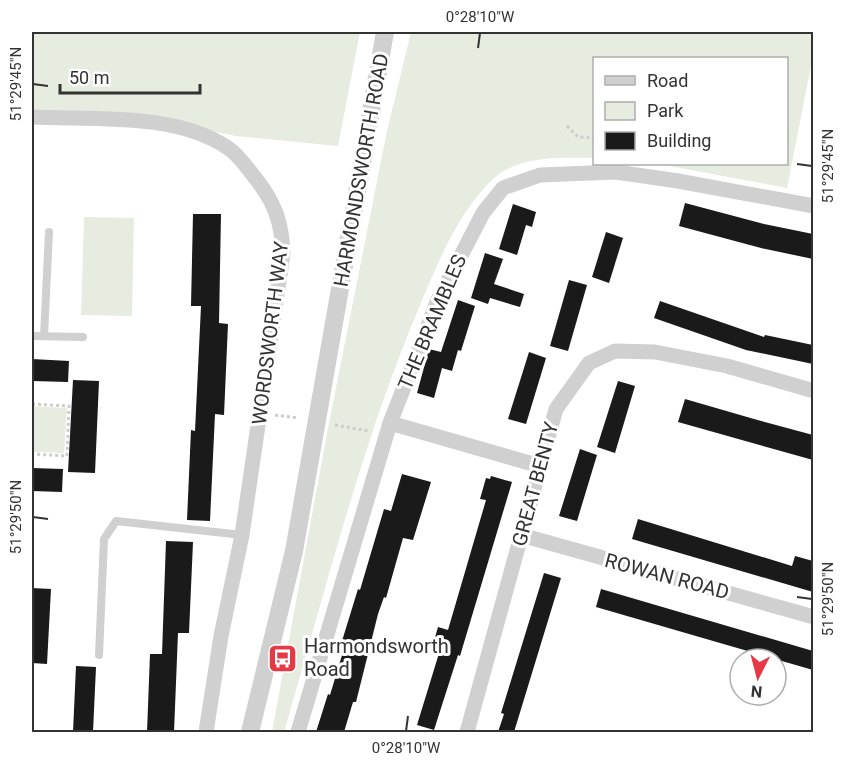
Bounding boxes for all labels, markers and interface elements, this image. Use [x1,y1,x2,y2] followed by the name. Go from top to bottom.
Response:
[446,8,514,26] text: 0°28'10"W
[7,47,25,121] text: 51°29'45"N
[329,51,393,289] street label: HARMONDSWORTH ROAD
[60,57,200,95] scale bar
[593,57,788,165] legend
[69,67,109,88] text: 50 m
[647,70,688,91] text: Road
[647,100,684,121] text: Park
[819,129,837,203] text: 51°29'45"N
[647,130,711,151] text: Building
[247,240,293,426] street label: WORDSWORTH WAY
[393,251,471,393] street label: THE BRAMBLES
[507,419,563,549] street label: GREAT BENTY
[7,480,25,554] text: 51°29'50"N
[602,548,732,604] street label: ROWAN ROAD
[819,562,837,636] text: 51°29'50"N
[304,634,449,681] place label: Harmondsworth Road
[267,642,299,674] bus stop icon: Harmondsworth Road
[728,647,788,707] north arrow
[750,681,763,701] text: N
[372,739,440,757] text: 0°28'10"W

